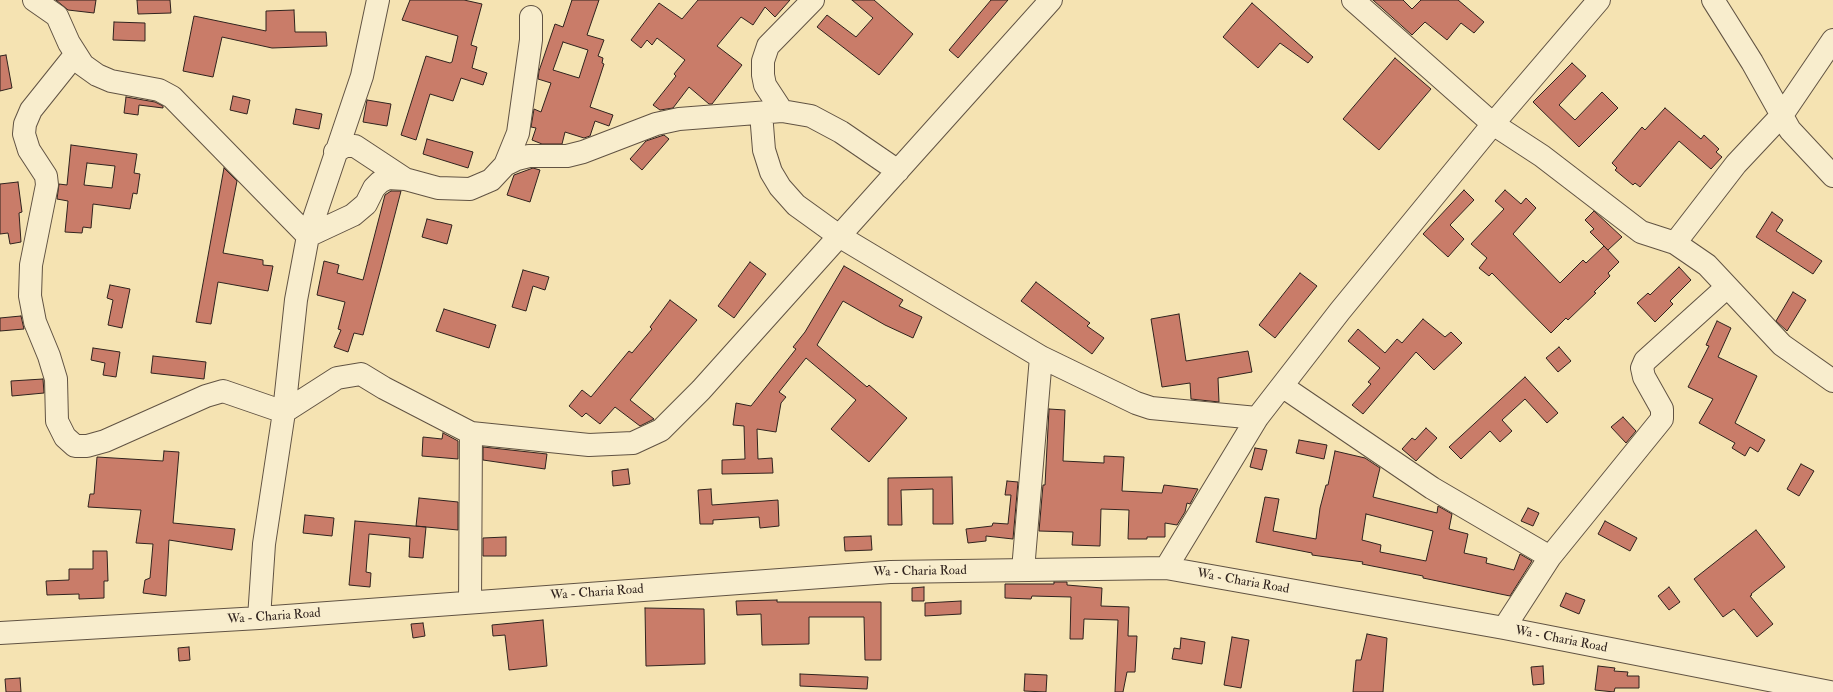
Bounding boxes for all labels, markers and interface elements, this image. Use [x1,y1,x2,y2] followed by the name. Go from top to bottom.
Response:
[873,563,967,581] street label: Wa - Charia Road
[1196,566,1290,598] street label: Wa - Charia Road
[550,582,644,604] street label: Wa - Charia Road
[227,606,321,628] street label: Wa - Charia Road
[1514,623,1608,657] street label: Wa - Charia Road

